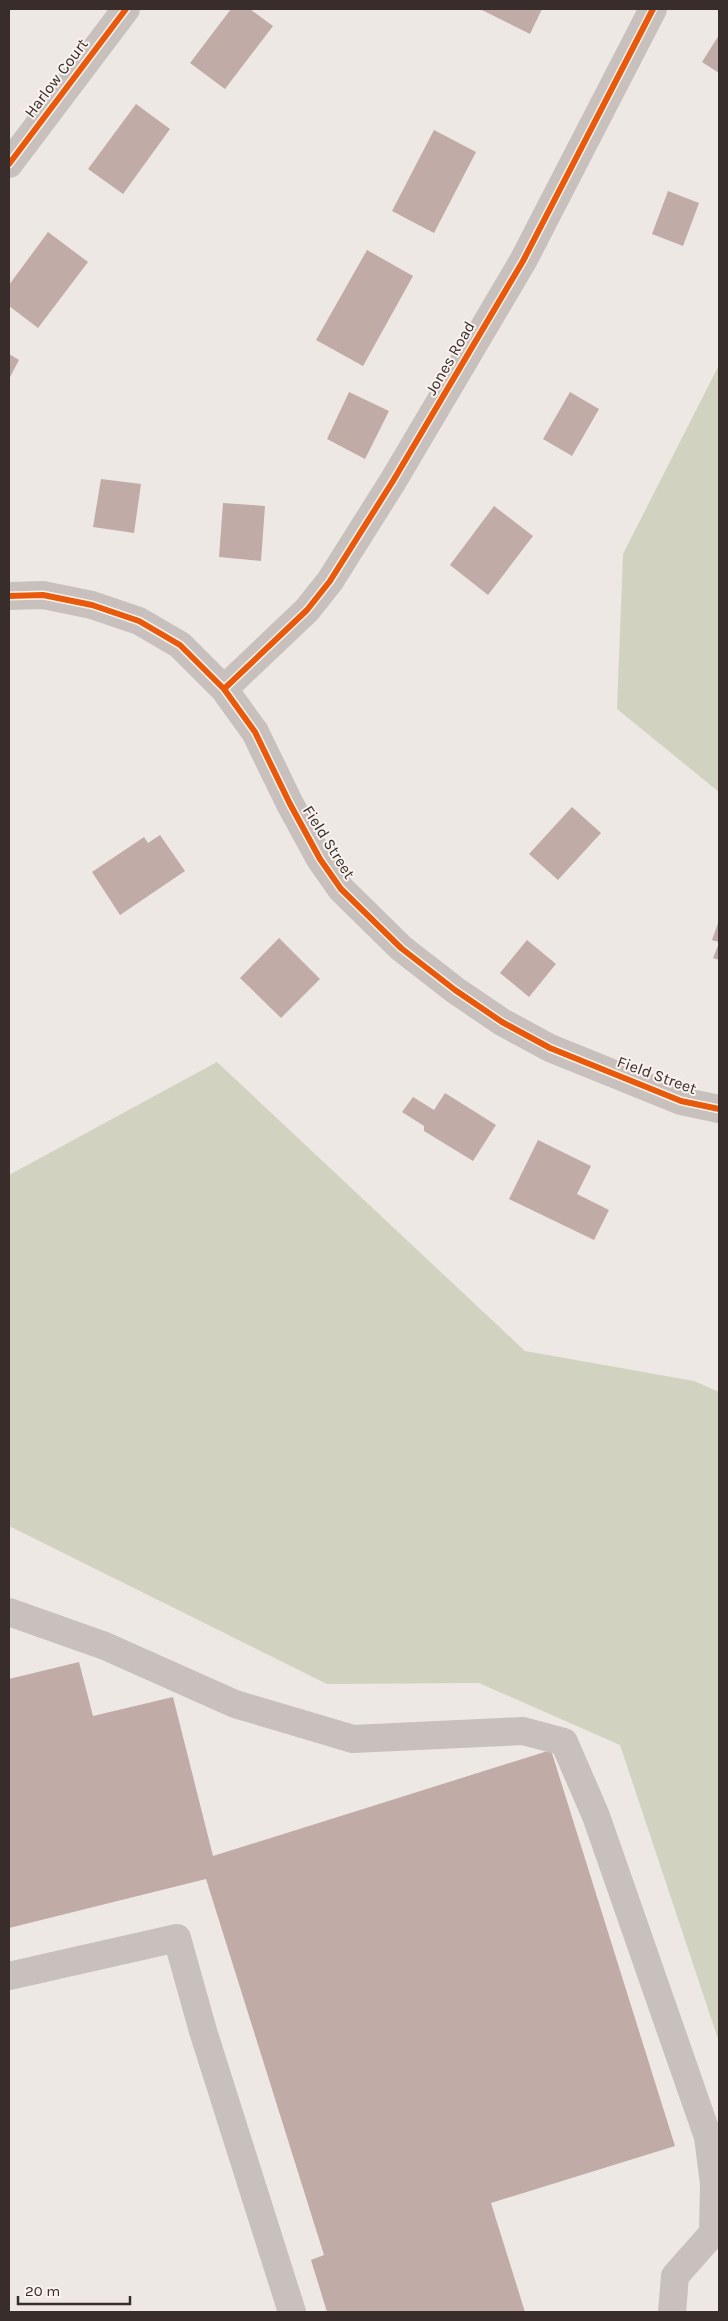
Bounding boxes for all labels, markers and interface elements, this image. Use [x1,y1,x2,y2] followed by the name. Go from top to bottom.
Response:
[20,35,92,121] street label: Harlow Court
[421,318,479,398] street label: Jones Road
[299,802,359,882] street label: Field Street
[615,1052,699,1098] street label: Field Street
[18,2274,130,2306] scale bar
[25,2282,60,2300] text: 20 m

